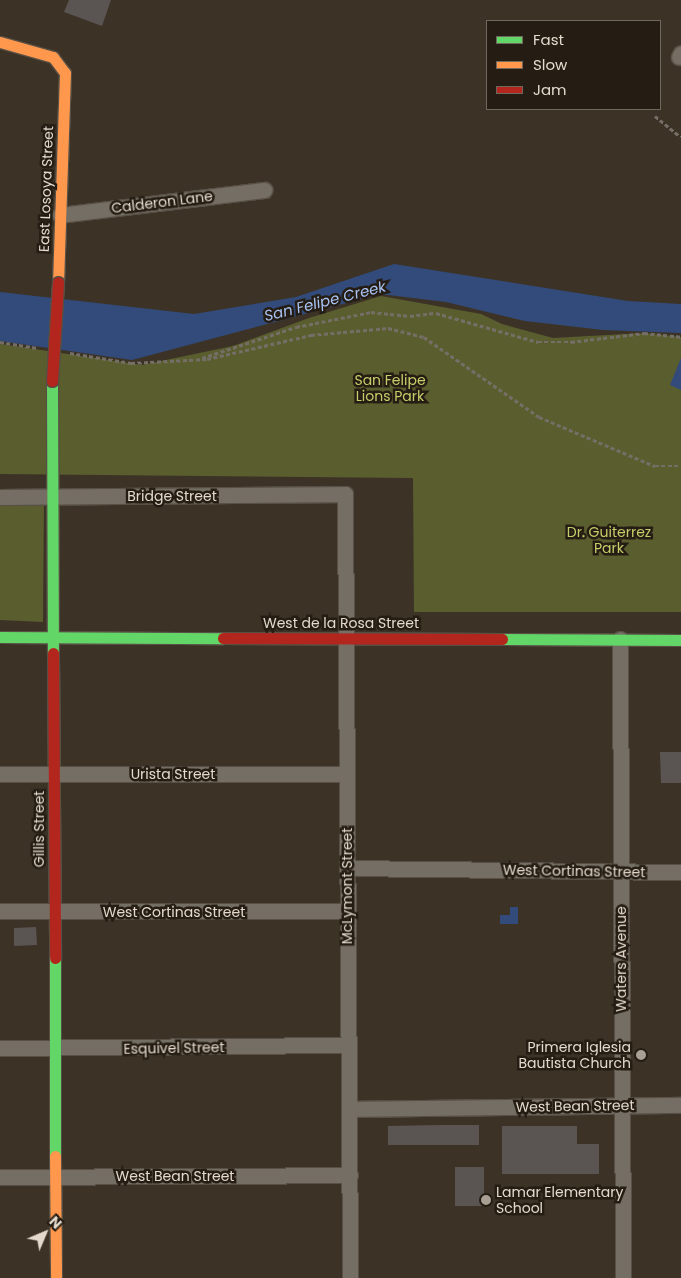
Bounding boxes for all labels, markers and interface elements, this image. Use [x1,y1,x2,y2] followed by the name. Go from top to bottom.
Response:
[486,20,661,110] legend
[533,29,564,50] text: Fast
[533,54,567,75] text: Slow
[533,79,567,100] text: Jam
[35,126,57,252] street label: East Losoya Street
[110,187,214,217] street label: Calderon Lane
[262,277,388,325] water label: San Felipe Creek
[354,372,426,404] park label: San Felipe Lions Park
[127,488,217,504] street label: Bridge Street
[567,524,651,556] park label: Dr. Guiterrez Park
[263,615,419,631] street label: West de la Rosa Street
[131,766,215,782] street label: Urista Street
[31,791,47,867] street label: Gillis Street
[339,828,355,944] street label: McLymont Street
[503,861,645,881] street label: West Cortinas Street
[103,904,245,920] street label: West Cortinas Street
[613,906,629,1012] street label: Waters Avenue
[123,1039,225,1057] street label: Esquivel Street
[518,1039,631,1072] place label: Primera Iglesia Bautista Church
[635,1049,647,1061] marker: Primera Iglesia Bautista Church
[515,1097,635,1115] street label: West Bean Street
[116,1168,234,1184] street label: West Bean Street
[496,1184,623,1216] place label: Lamar Elementary School
[480,1194,492,1206] marker: Lamar Elementary School
[20,1208,70,1258] north arrow
[45,1212,66,1233] text: N

